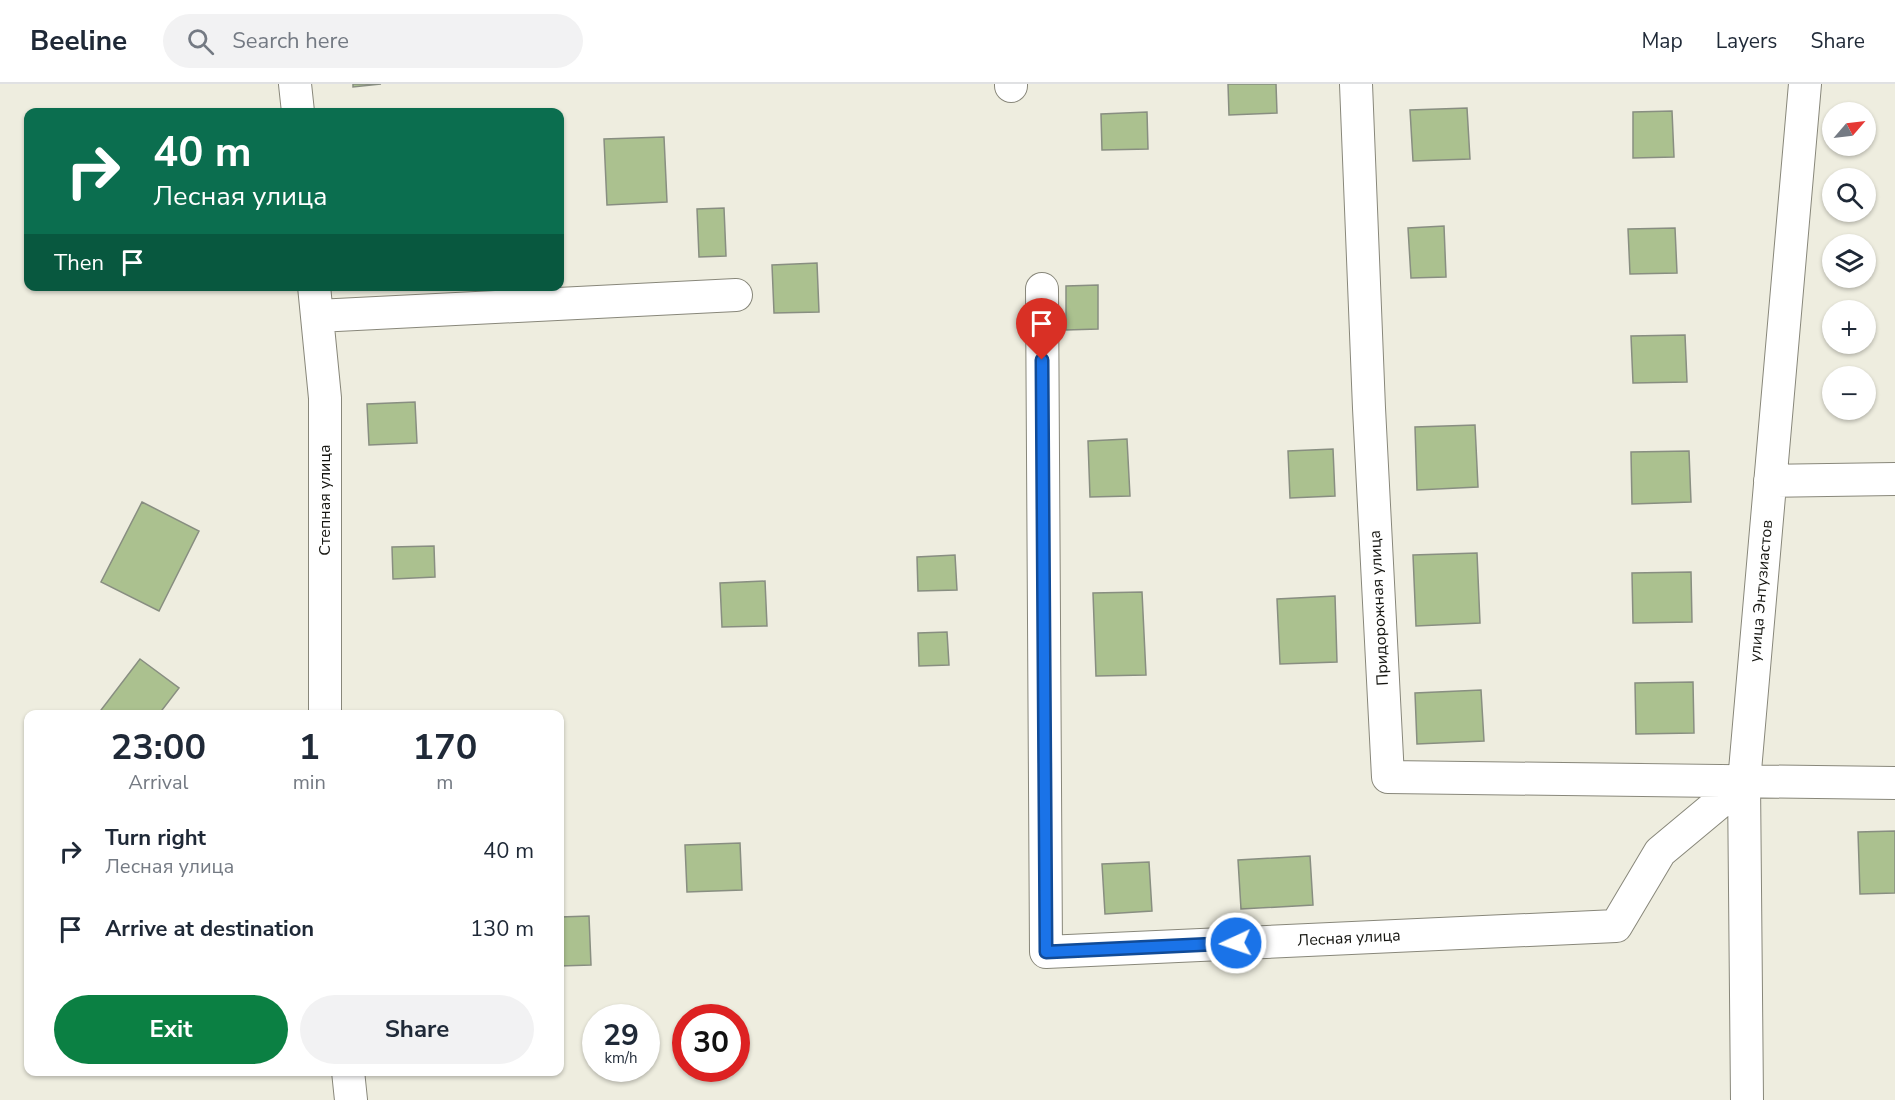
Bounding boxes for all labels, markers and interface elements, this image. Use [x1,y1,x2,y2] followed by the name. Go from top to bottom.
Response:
[163,14,583,68] search box
[30,22,127,60] text: Beeline
[184,25,217,58] icon: search
[232,26,349,56] text: Search here
[1641,27,1683,55] text: Map
[1716,27,1777,55] text: Layers
[1810,27,1865,55] text: Share
[1822,102,1876,156] north arrow
[1822,102,1876,420] map controls
[153,124,252,181] text: 40 m
[54,132,132,210] icon: right
[1822,168,1876,222] button: search
[153,178,328,215] text: Лесная улица
[1822,234,1876,288] button: layers
[116,246,149,279] icon: arrive
[54,248,104,278] text: Then
[1016,298,1067,360] pin
[1822,300,1876,354] button: +
[1025,307,1058,340] icon: arrive
[1822,366,1876,420] button: −
[314,444,336,556] street label: Степная улица
[1744,519,1778,663] street label: улица Энтузиастов
[1364,530,1394,686] street label: Придорожная улица
[111,723,206,772] text: 23:00
[298,723,320,772] text: 1
[412,723,477,772] text: 170
[128,769,188,796] text: Arrival
[293,769,326,796] text: min
[436,769,453,796] text: m
[105,823,206,853] text: Turn right
[54,835,87,868] icon: right
[483,836,534,866] text: 40 m
[105,853,234,880] text: Лесная улица
[1204,911,1268,975] position arrow
[54,913,87,946] icon: arrive
[105,914,314,944] text: Arrive at destination
[470,914,534,944] text: 130 m
[1297,924,1401,952] street label: Лесная улица
[54,995,288,1064] button: Exit
[300,995,534,1064] button: Share
[672,1004,750,1082] speed limit sign: 30
[603,1015,639,1056] text: 29
[604,1048,638,1068] text: km/h

